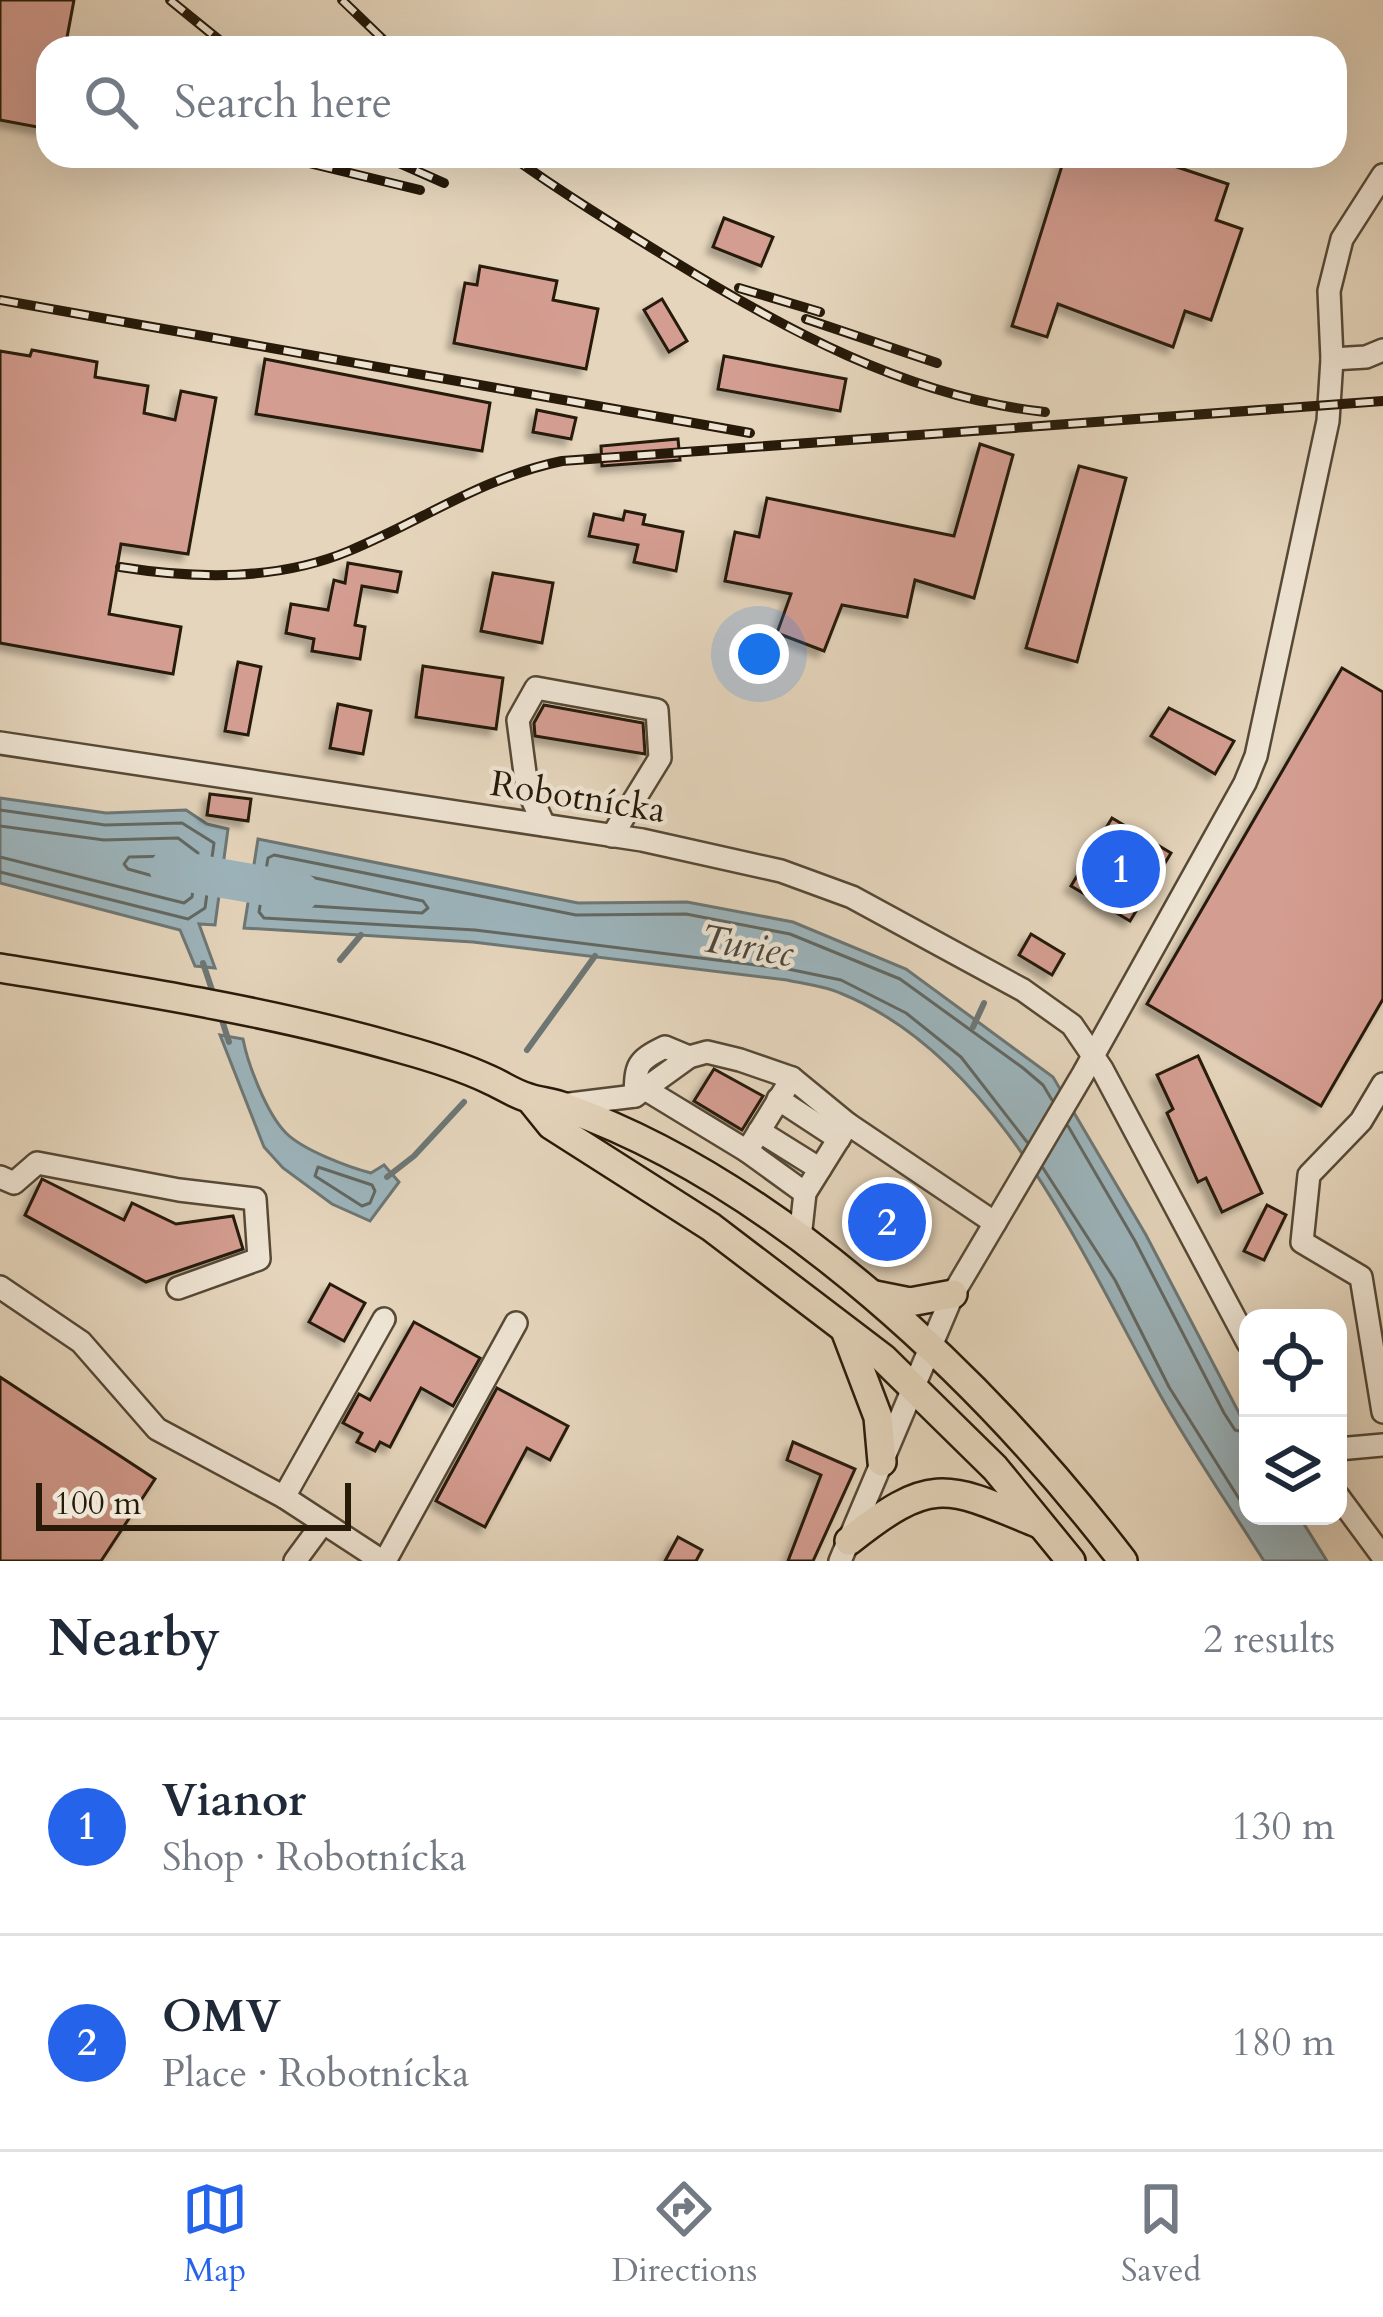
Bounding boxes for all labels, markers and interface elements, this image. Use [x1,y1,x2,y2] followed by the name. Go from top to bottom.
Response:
[36,36,1347,168] search box
[78,69,144,135] icon: search
[174,72,392,133] text: Search here
[729,624,789,684] your location
[487,759,669,835] street label: Robotnícka
[1082,824,1160,914] pin: 1
[696,912,798,980] water label: Turiec
[848,1177,926,1267] pin: 2
[1239,1309,1347,1525] map controls
[1239,1309,1347,1417] button: locate
[1239,1417,1347,1525] button: layers
[36,1477,351,1530] scale bar
[54,1481,141,1526] text: 100 m
[48,1604,220,1674] text: Nearby
[1203,1613,1335,1666] text: 2 results
[162,1770,306,1831] text: Vianor
[77,1800,97,1853] text: 1
[1232,1800,1335,1853] text: 130 m
[162,1831,467,1884] text: Shop · Robotnícka
[162,1986,281,2047] text: OMV
[77,2016,97,2069] text: 2
[1232,2016,1335,2069] text: 180 m
[162,2047,469,2100] text: Place · Robotnícka
[182,2176,248,2293] tab: Map
[612,2176,757,2293] tab: Directions
[1121,2176,1201,2293] tab: Saved

